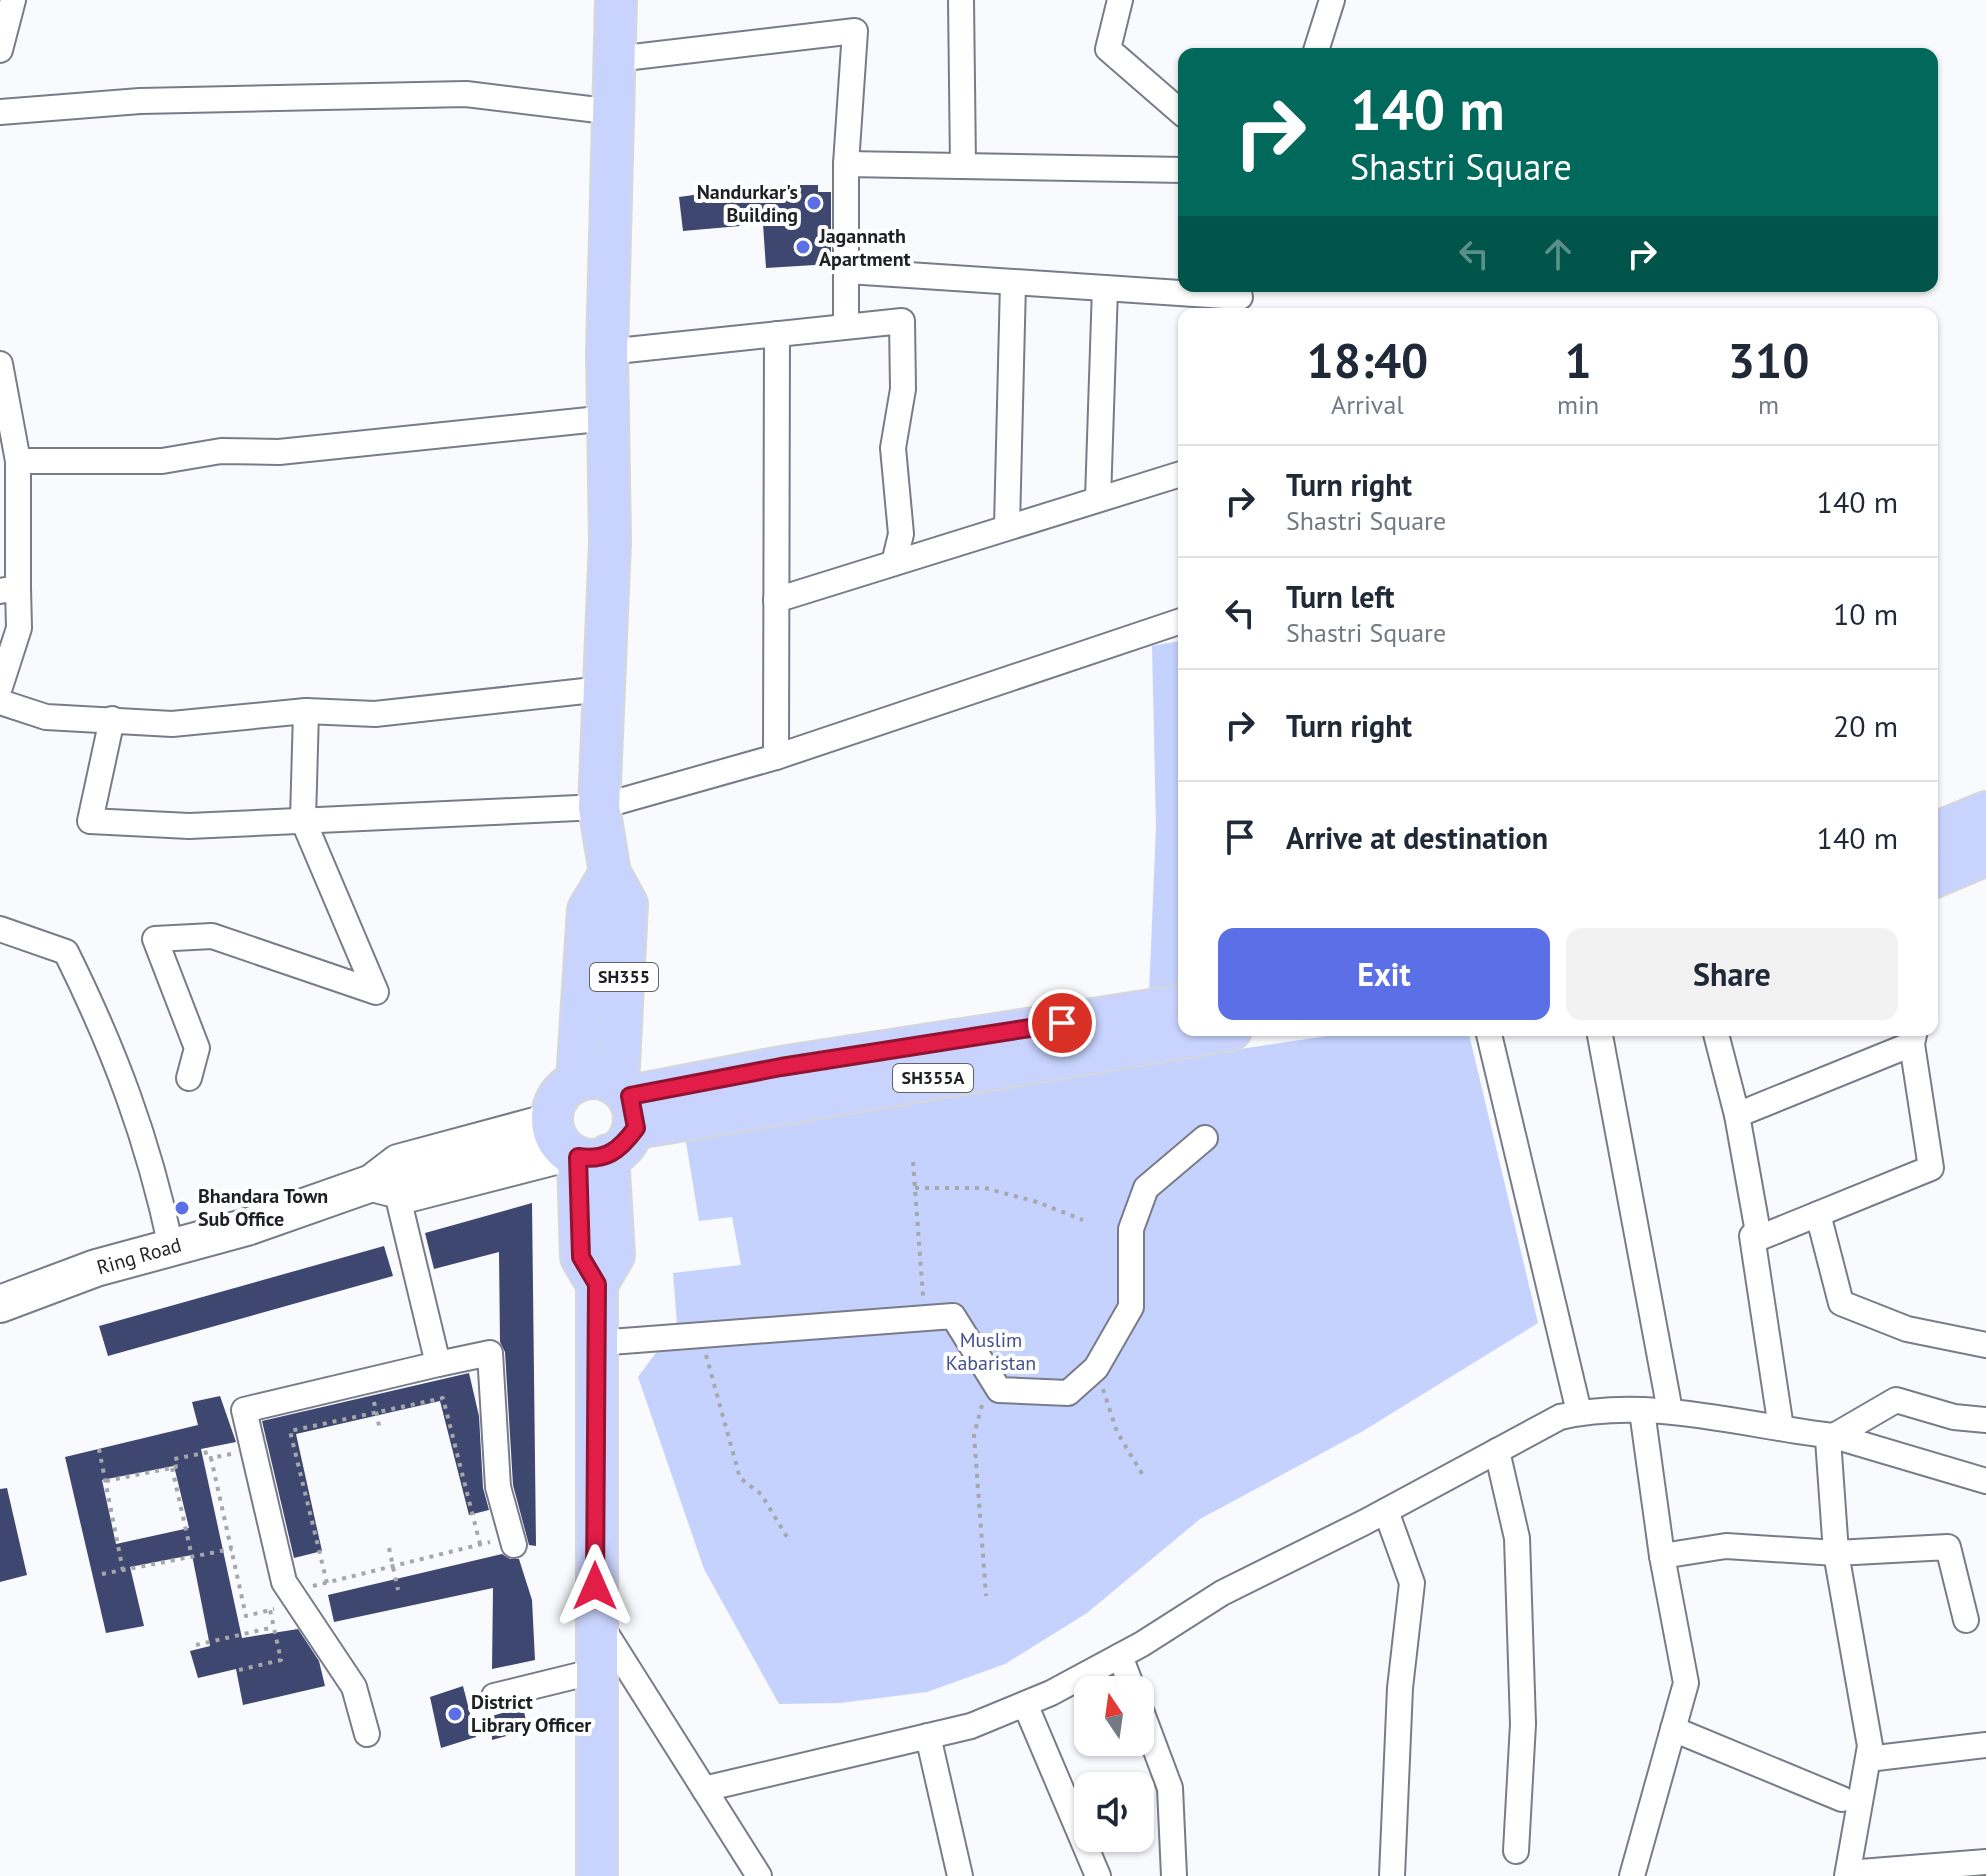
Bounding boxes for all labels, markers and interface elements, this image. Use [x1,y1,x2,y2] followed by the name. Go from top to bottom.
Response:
[1350,73,1505,145] text: 140 m
[1218,80,1322,184] icon: right
[1350,143,1572,190] text: Shastri Square
[697,179,798,228] place label: Nandurkar's Building
[805,194,823,212] marker: Nandurkar's Building
[818,223,911,272] place label: Jagannath Apartment
[1452,232,1496,276] icon: left
[1536,232,1580,276] icon: ahead
[1620,232,1664,276] icon: right
[794,238,812,256] marker: Jagannath Apartment
[1307,329,1428,391] text: 18:40
[1564,329,1592,391] text: 1
[1728,329,1809,391] text: 310
[1331,388,1404,421] text: Arrival
[1557,388,1599,421] text: min
[1758,388,1779,421] text: m
[1286,465,1412,504] text: Turn right
[1218,479,1262,523] icon: right
[1817,482,1898,521] text: 140 m
[1286,504,1446,537] text: Shastri Square
[1286,577,1394,616] text: Turn left
[1218,591,1262,635] icon: left
[1833,594,1898,633] text: 10 m
[1286,616,1446,649] text: Shastri Square
[1218,703,1262,747] icon: right
[1286,706,1412,745] text: Turn right
[1833,706,1898,745] text: 20 m
[1218,815,1262,859] icon: arrive
[1286,818,1548,857] text: Arrive at destination
[1817,818,1898,857] text: 140 m
[1218,928,1550,1020] button: Exit
[1566,928,1898,1020] button: Share
[590,963,658,991] road number: SH355
[1028,989,1096,1057] pin
[1040,1001,1084,1045] icon: arrive
[893,1064,973,1092] road number: SH355A
[198,1183,328,1232] place label: Bhandara Town Sub Office
[173,1199,191,1217] marker: Bhandara Town Sub Office
[94,1232,184,1280] street label: Ring Road
[946,1327,1036,1376] park label: Muslim Kabaristan
[553,1544,637,1628] position arrow
[1074,1676,1154,1756] north arrow
[1074,1676,1154,1852] map controls
[471,1689,591,1738] place label: District Library Officer
[446,1705,464,1723] marker: District Library Officer
[1074,1772,1154,1852] button: sound

